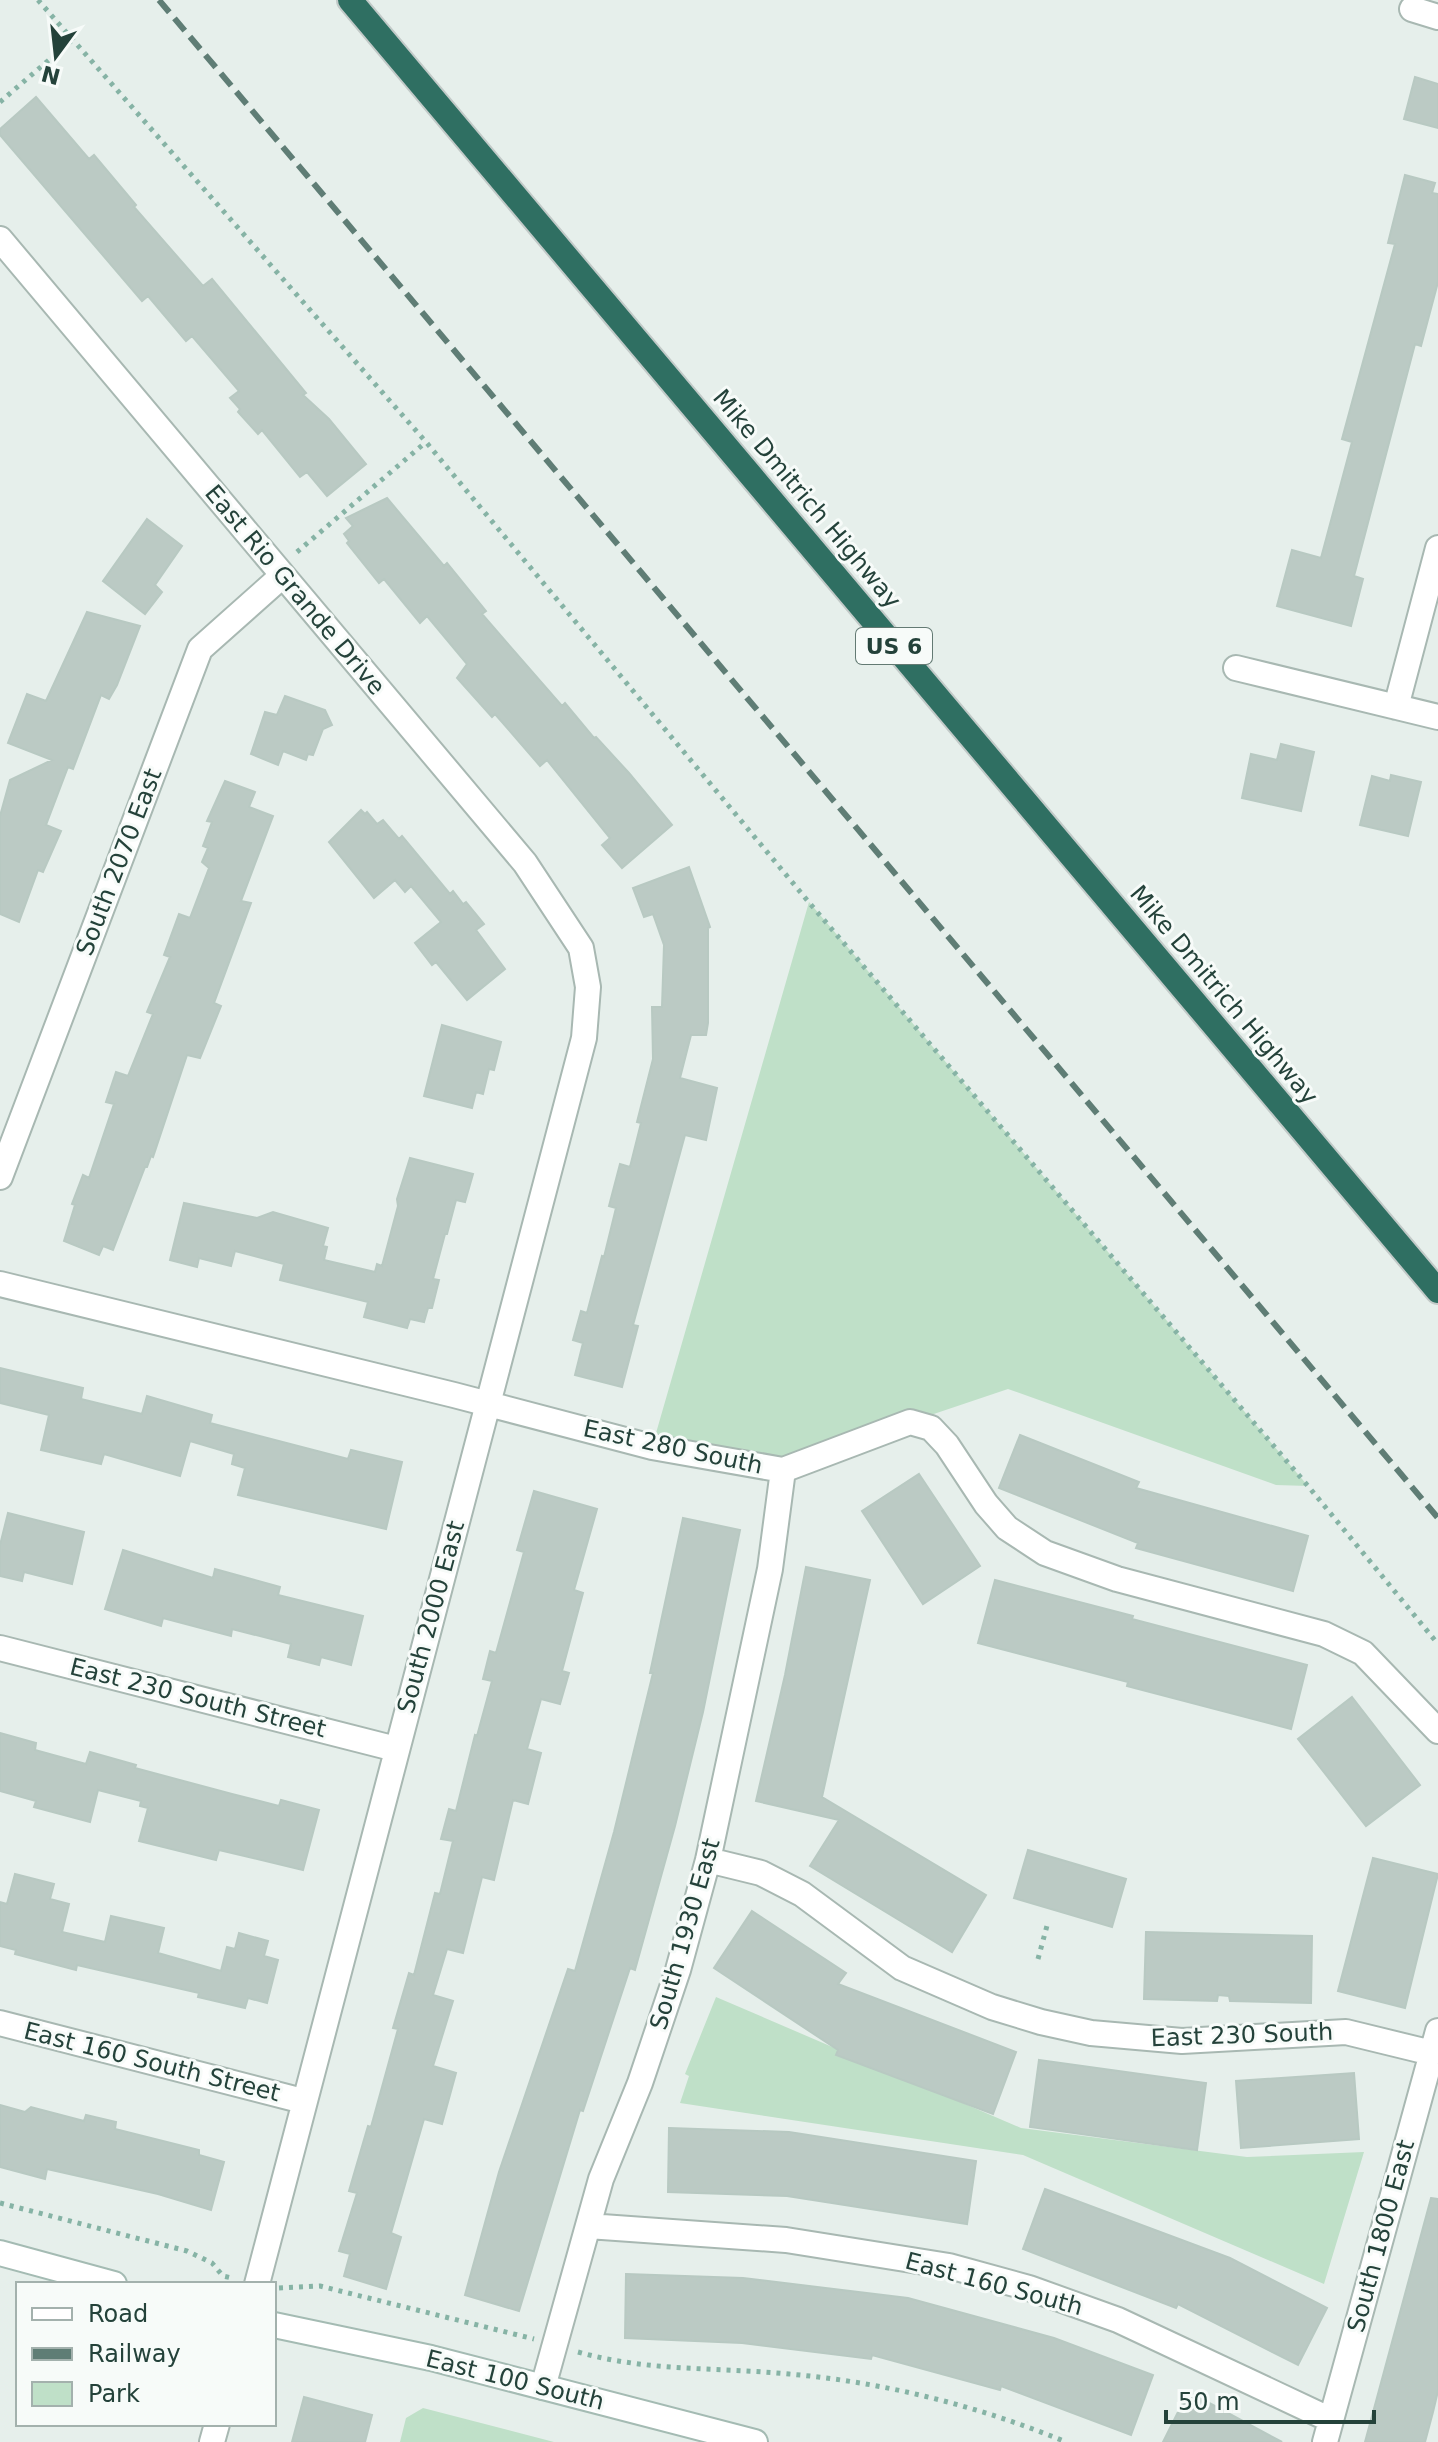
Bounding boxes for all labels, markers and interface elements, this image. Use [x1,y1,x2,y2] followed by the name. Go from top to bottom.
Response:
[16,16,96,96] north arrow
[39,60,63,89] text: N
[707,384,907,614] street label: Mike Dmitrich Highway
[199,479,391,701] street label: East Rio Grande Drive
[856,628,932,664] road number: US 6
[70,765,168,959] street label: South 2070 East
[1124,880,1324,1110] street label: Mike Dmitrich Highway
[581,1414,765,1480] street label: East 280 South
[392,1518,470,1716] street label: South 2000 East
[67,1653,329,1743] street label: East 230 South Street
[644,1835,726,2033] street label: South 1930 East
[21,2017,283,2107] street label: East 160 South Street
[1150,2018,1334,2052] street label: East 230 South
[1342,2137,1420,2335] street label: South 1800 East
[902,2247,1086,2321] street label: East 160 South
[16,2282,276,2426] legend
[88,2300,148,2328] text: Road
[88,2340,181,2368] text: Railway
[423,2344,607,2416] street label: East 100 South
[1166,2374,1374,2424] scale bar
[88,2380,140,2408] text: Park
[1178,2388,1240,2416] text: 50 m

